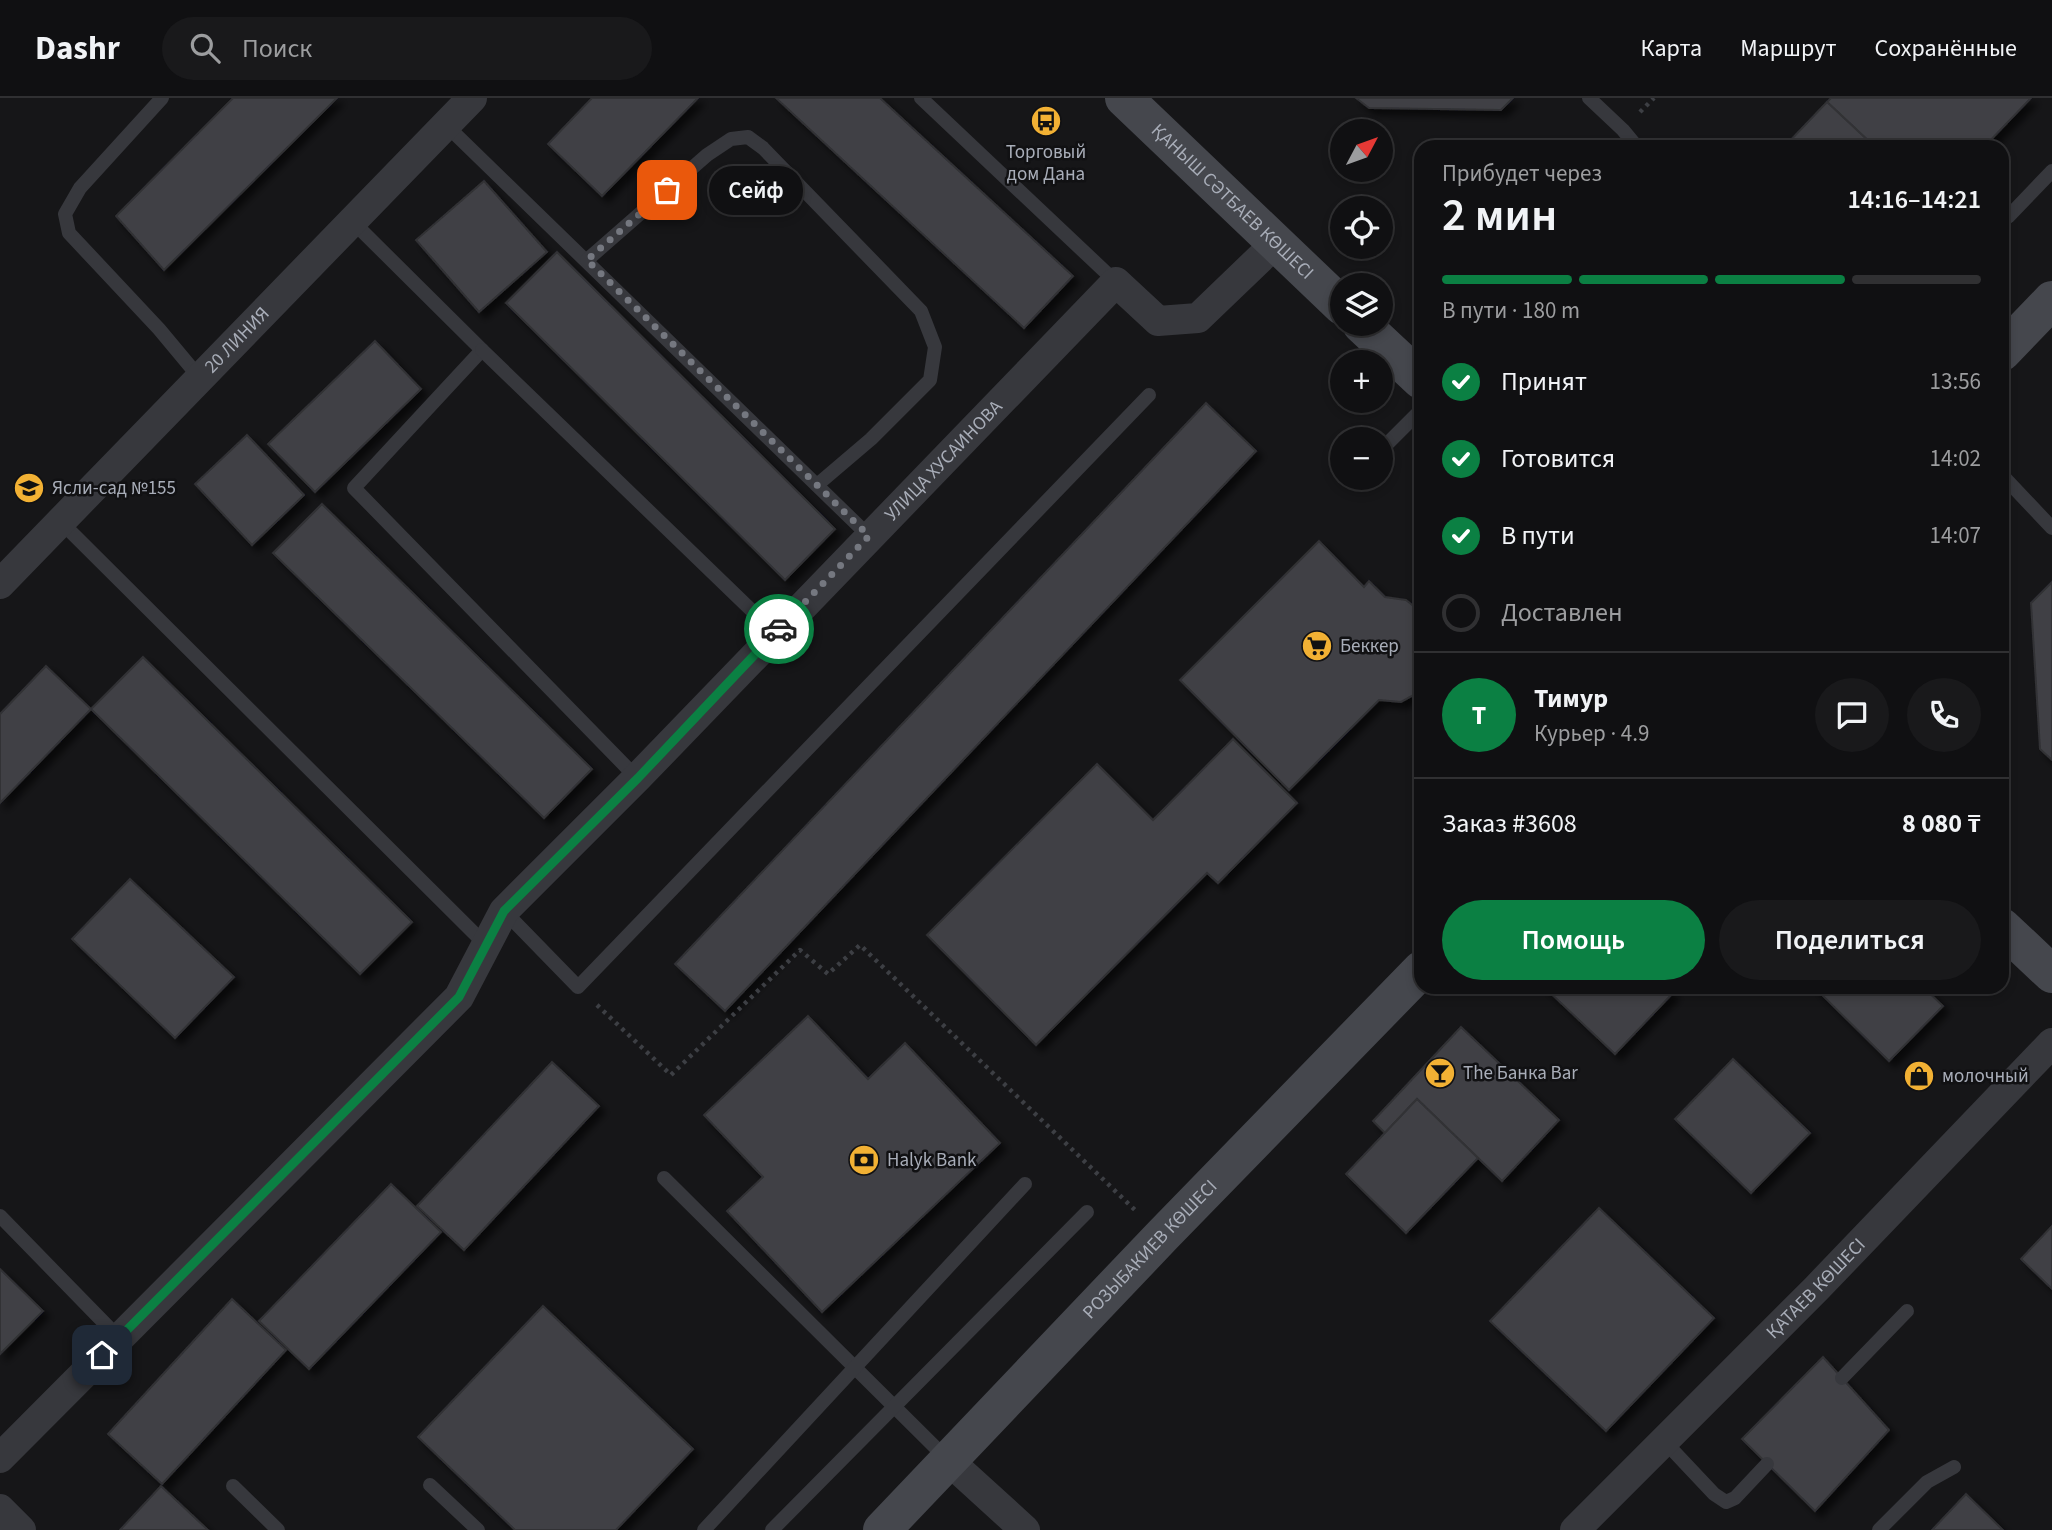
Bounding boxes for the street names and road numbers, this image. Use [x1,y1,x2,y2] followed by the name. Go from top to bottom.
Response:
[1145,117,1320,286] street label: ҚАНЫШ СӘТБАЕВ КӨШЕСІ
[198,301,276,379] street label: 20 ЛИНИЯ
[879,393,1009,527] street label: УЛИЦА ХУСАИНОВА
[1076,1173,1223,1325] street label: РОЗЫБАКИЕВ КӨШЕСІ
[1760,1232,1872,1345] street label: ҚАТАЕВ КӨШЕСІ

